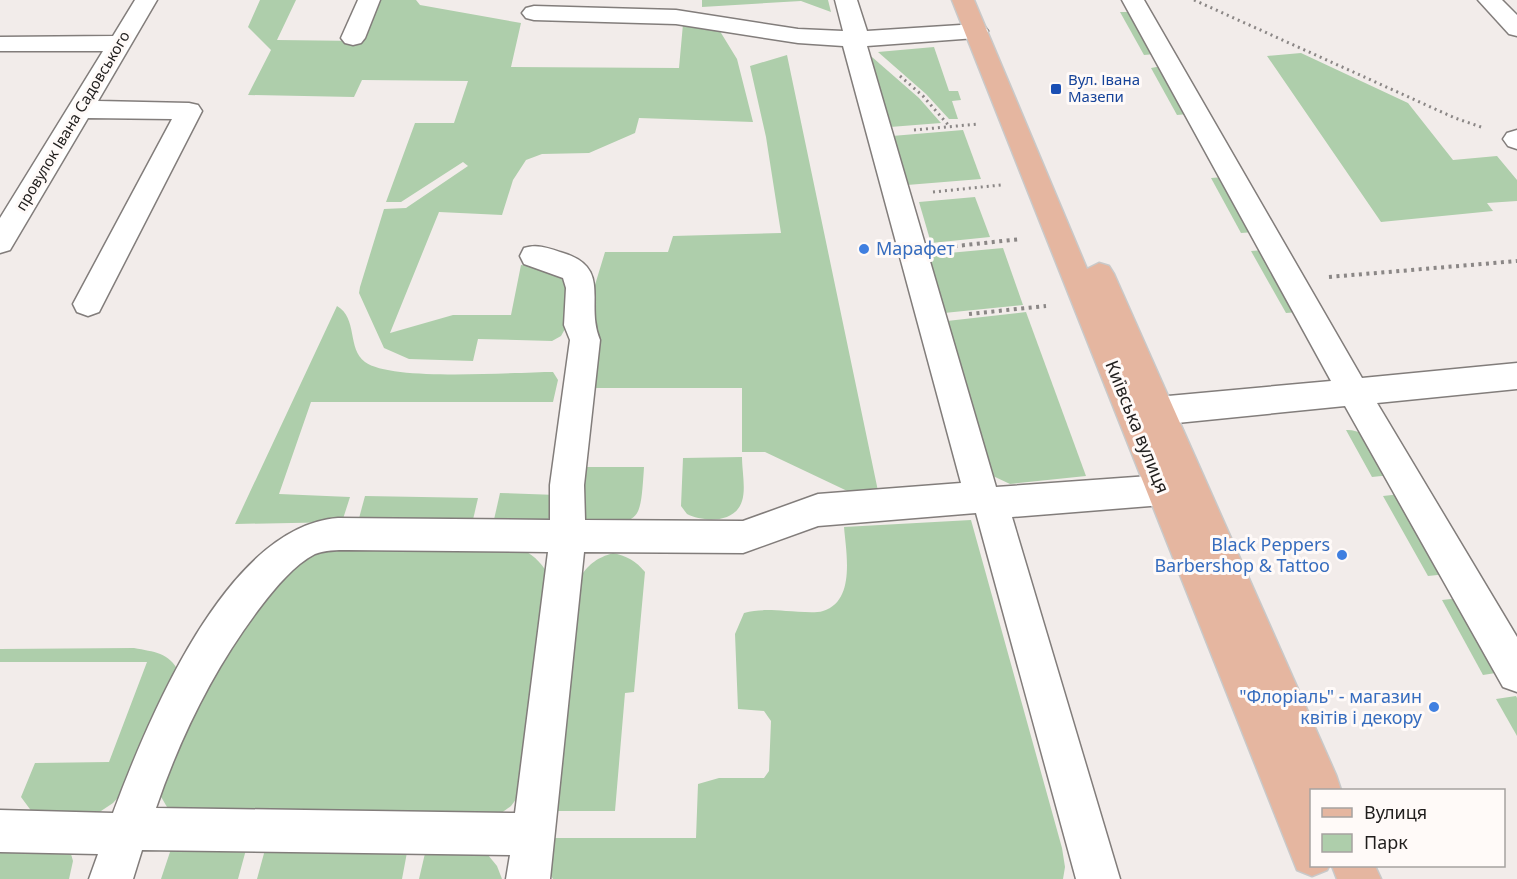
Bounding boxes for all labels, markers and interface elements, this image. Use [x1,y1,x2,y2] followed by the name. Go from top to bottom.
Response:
[10,27,134,214] street label: провулок Івана Садовського
[1068,69,1140,106] place label: Вул. Івана Мазепи
[1049,82,1063,96] marker: Вул. Івана Мазепи
[876,236,955,260] place label: Марафет
[857,242,871,256] marker: Марафет
[1100,357,1175,497] street label: Київська вулиця
[1154,532,1330,577] place label: Black Peppers Barbershop & Tattoo
[1335,548,1349,562] marker: Black Peppers Barbershop & Tattoo
[1239,684,1423,729] place label: "Флоріаль" - магазин квітів і декору
[1427,700,1441,714] marker: "Флоріаль" - магазин квітів і декору
[1310,789,1505,867] legend
[1364,800,1427,824] text: Вулиця
[1364,830,1408,854] text: Парк

